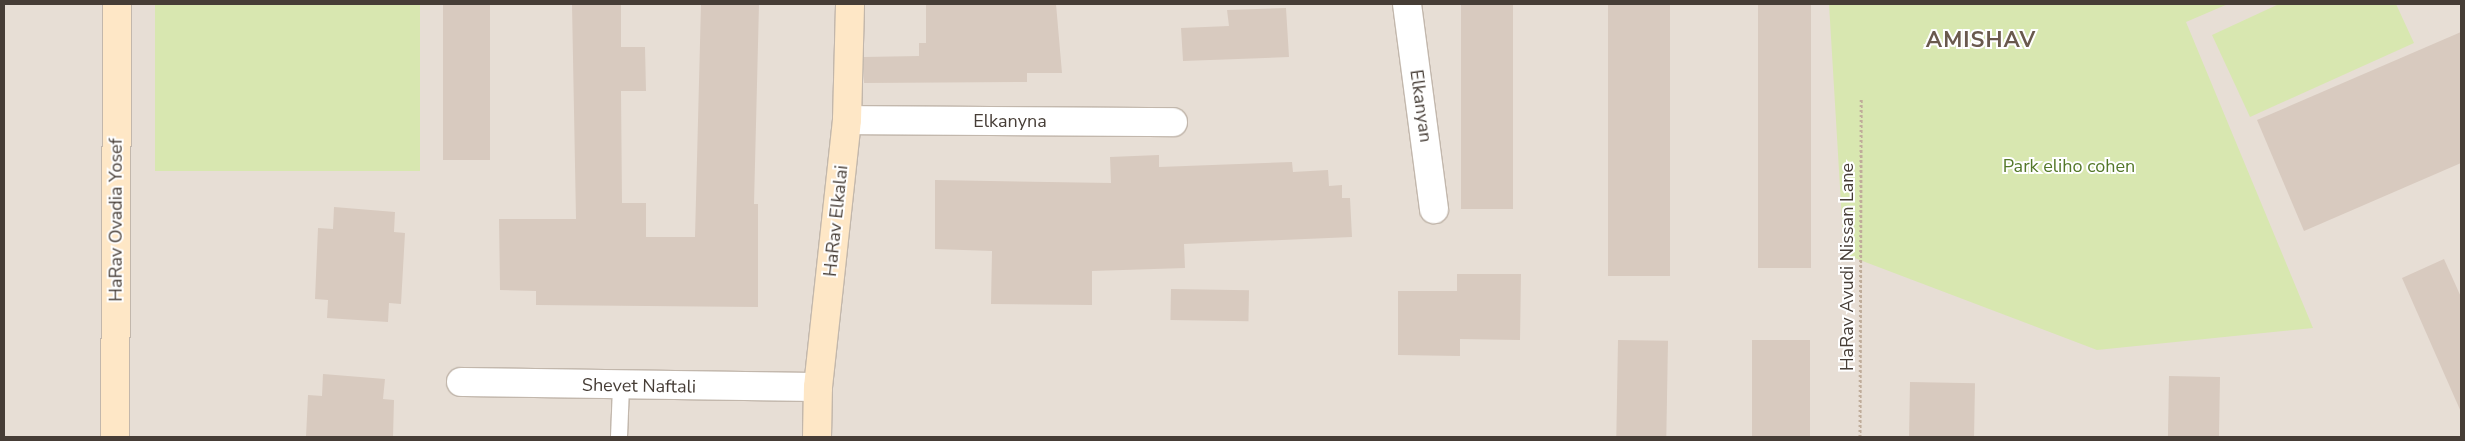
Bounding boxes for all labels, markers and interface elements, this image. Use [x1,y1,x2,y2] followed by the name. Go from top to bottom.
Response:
[1925,28,2037,54] district label: AMISHAV
[1405,68,1437,144] street label: Elkanyan
[973,110,1047,132] street label: Elkanyna
[105,138,127,302] street label: HaRav Ovadia Yosef
[2003,155,2135,177] park label: Park eliho cohen
[1836,163,1858,371] street label: HaRav Avudi Nissan Lane
[819,164,853,278] street label: HaRav Elkalai
[582,374,696,398] street label: Shevet Naftali

